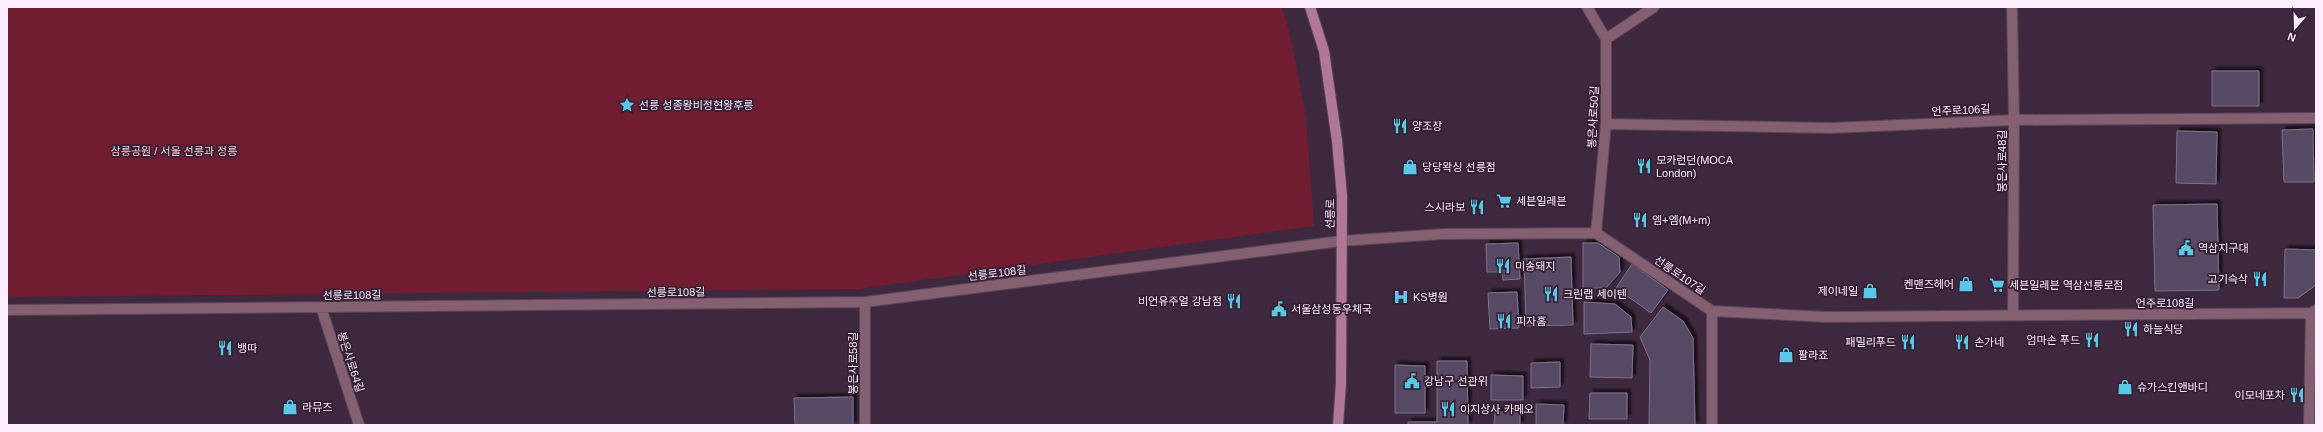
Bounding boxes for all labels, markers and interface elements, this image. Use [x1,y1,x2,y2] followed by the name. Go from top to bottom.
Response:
[2275,8,2315,48] north arrow
[2286,30,2297,44] text: N
[1585,85,1601,149] street label: 봉은사로50길
[618,96,636,114] place icon: 선릉 성종왕비정현왕후릉
[639,99,753,111] place label: 선릉 성종왕비정현왕후릉
[1931,102,1991,118] street label: 언주로106길
[1391,117,1409,135] restaurant icon: 양조장
[1412,120,1442,132] place label: 양조장
[1996,130,2008,192] street label: 봉은사로48길
[111,145,237,157] park label: 삼릉공원 / 서울 선릉과 정릉
[1656,154,1734,179] place label: 모카런던(MOCA London)
[1635,157,1653,175] restaurant icon: 모카런던(MOCA London)
[1401,158,1419,176] shop icon: 당당왁싱 선릉점
[1422,161,1496,173] place label: 당당왁싱 선릉점
[1495,192,1513,210] supermarket icon: 세븐일레븐
[1516,195,1567,207] place label: 세븐일레븐
[1468,198,1486,216] restaurant icon: 스시라보
[1324,199,1336,229] street label: 선릉로
[1425,201,1465,213] place label: 스시라보
[1631,211,1649,229] restaurant icon: 엠+엠(M+m)
[1652,214,1711,226] place label: 엠+엠(M+m)
[2177,239,2195,257] public building icon: 역삼지구대
[2198,242,2249,254] place label: 역삼지구대
[1652,254,1708,296] street label: 선릉로107길
[1494,257,1512,275] restaurant icon: 미송돼지
[1515,260,1555,272] place label: 미송돼지
[967,263,1027,283] street label: 선릉로108길
[2251,270,2269,288] restaurant icon: 고기슥삭
[2208,273,2248,285] place label: 고기슥삭
[1957,275,1975,293] shop icon: 켄맨즈헤어
[1988,276,2006,294] supermarket icon: 세븐일레븐 역삼선릉로점
[1903,278,1954,290] place label: 켄맨즈헤어
[2009,279,2123,291] place label: 세븐일레븐 역삼선릉로점
[1861,282,1879,300] shop icon: 제이네일
[646,285,706,299] street label: 선릉로108길
[1542,285,1560,303] restaurant icon: 크린랩 세이텐
[1818,285,1858,297] place label: 제이네일
[322,288,382,302] street label: 선릉로108길
[1392,288,1410,306] hospital icon: KS병원
[1563,288,1627,300] place label: 크린랩 세이텐
[1413,291,1448,303] place label: KS병원
[1225,292,1243,310] restaurant icon: 비언유주얼 강남점
[1138,295,1222,307] place label: 비언유주얼 강남점
[2136,297,2194,309] street label: 언주로108길
[1270,300,1288,318] public building icon: 서울삼성동우체국
[1291,303,1372,315] place label: 서울삼성동우체국
[1495,312,1513,330] restaurant icon: 피자홈
[1516,315,1546,327] place label: 피자홈
[2122,320,2140,338] restaurant icon: 하늘식당
[2143,323,2183,335] place label: 하늘식당
[336,330,366,394] street label: 봉은사로64길
[2083,331,2101,349] restaurant icon: 엄마손 푸드
[847,332,859,394] street label: 봉은사로58길
[1899,333,1917,351] restaurant icon: 패밀리푸드
[1953,333,1971,351] restaurant icon: 손가네
[2026,334,2080,346] place label: 엄마손 푸드
[1845,336,1896,348] place label: 패밀리푸드
[1974,336,2004,348] place label: 손가네
[216,339,234,357] restaurant icon: 뱅따
[237,342,257,354] place label: 뱅따
[1777,346,1795,364] shop icon: 팔라죠
[1798,349,1828,361] place label: 팔라죠
[1403,372,1421,390] public building icon: 강남구 선관위
[1424,375,1488,387] place label: 강남구 선관위
[2116,378,2134,396] shop icon: 슈가스킨앤바디
[2137,381,2208,393] place label: 슈가스킨앤바디
[2288,386,2306,404] restaurant icon: 이모네포차
[2234,389,2285,401] place label: 이모네포차
[281,398,299,416] shop icon: 라뮤즈
[1439,400,1457,418] restaurant icon: 이지상사 카메오
[302,401,332,413] place label: 라뮤즈
[1460,403,1534,415] place label: 이지상사 카메오

